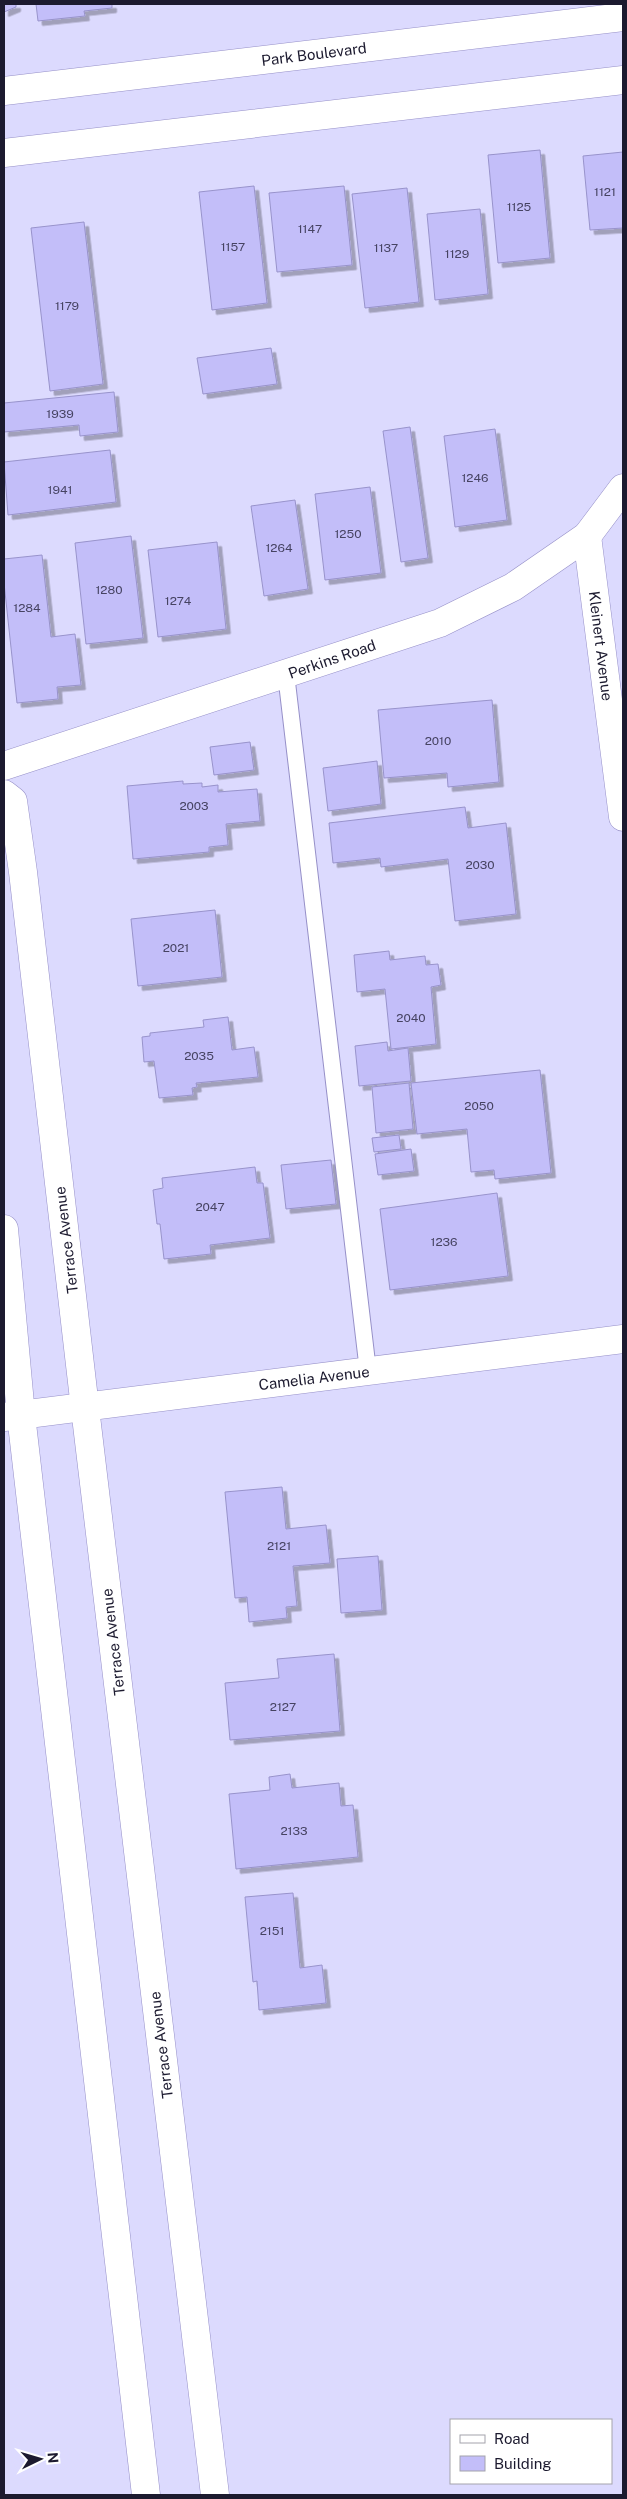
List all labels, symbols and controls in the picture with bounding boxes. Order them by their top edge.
street label: Park Boulevard [260,39,368,69]
house number: 1121 [594,185,616,199]
house number: 1125 [507,200,532,214]
house number: 1147 [298,222,322,236]
house number: 1157 [221,240,245,254]
house number: 1137 [374,241,398,255]
house number: 1129 [445,247,469,261]
house number: 1179 [55,299,79,313]
house number: 1939 [46,407,74,421]
house number: 1246 [461,471,489,485]
house number: 1941 [48,483,72,497]
house number: 1250 [334,527,362,541]
house number: 1264 [265,541,293,555]
house number: 1280 [95,583,123,597]
street label: Kleinert Avenue [586,590,616,702]
house number: 1274 [165,594,192,608]
house number: 1284 [13,601,41,615]
street label: Perkins Road [286,636,378,682]
house number: 2010 [425,734,451,748]
house number: 2003 [179,799,209,813]
house number: 2030 [465,858,495,872]
house number: 2021 [163,941,189,955]
house number: 2040 [396,1011,426,1025]
house number: 2035 [184,1049,214,1063]
house number: 2050 [464,1099,494,1113]
street label: Terrace Avenue [51,1185,81,1295]
house number: 2047 [195,1200,225,1214]
house number: 1236 [431,1235,458,1249]
street label: Camelia Avenue [258,1363,370,1393]
house number: 2121 [267,1539,291,1553]
street label: Terrace Avenue [98,1587,128,1697]
house number: 2127 [270,1700,296,1714]
house number: 2133 [280,1824,308,1838]
house number: 2151 [260,1924,284,1938]
street label: Terrace Avenue [146,1990,176,2100]
legend [450,2419,612,2484]
text: Road [494,2430,530,2447]
north arrow [15,2434,65,2484]
text: N [45,2452,61,2464]
text: Building [494,2455,552,2472]

